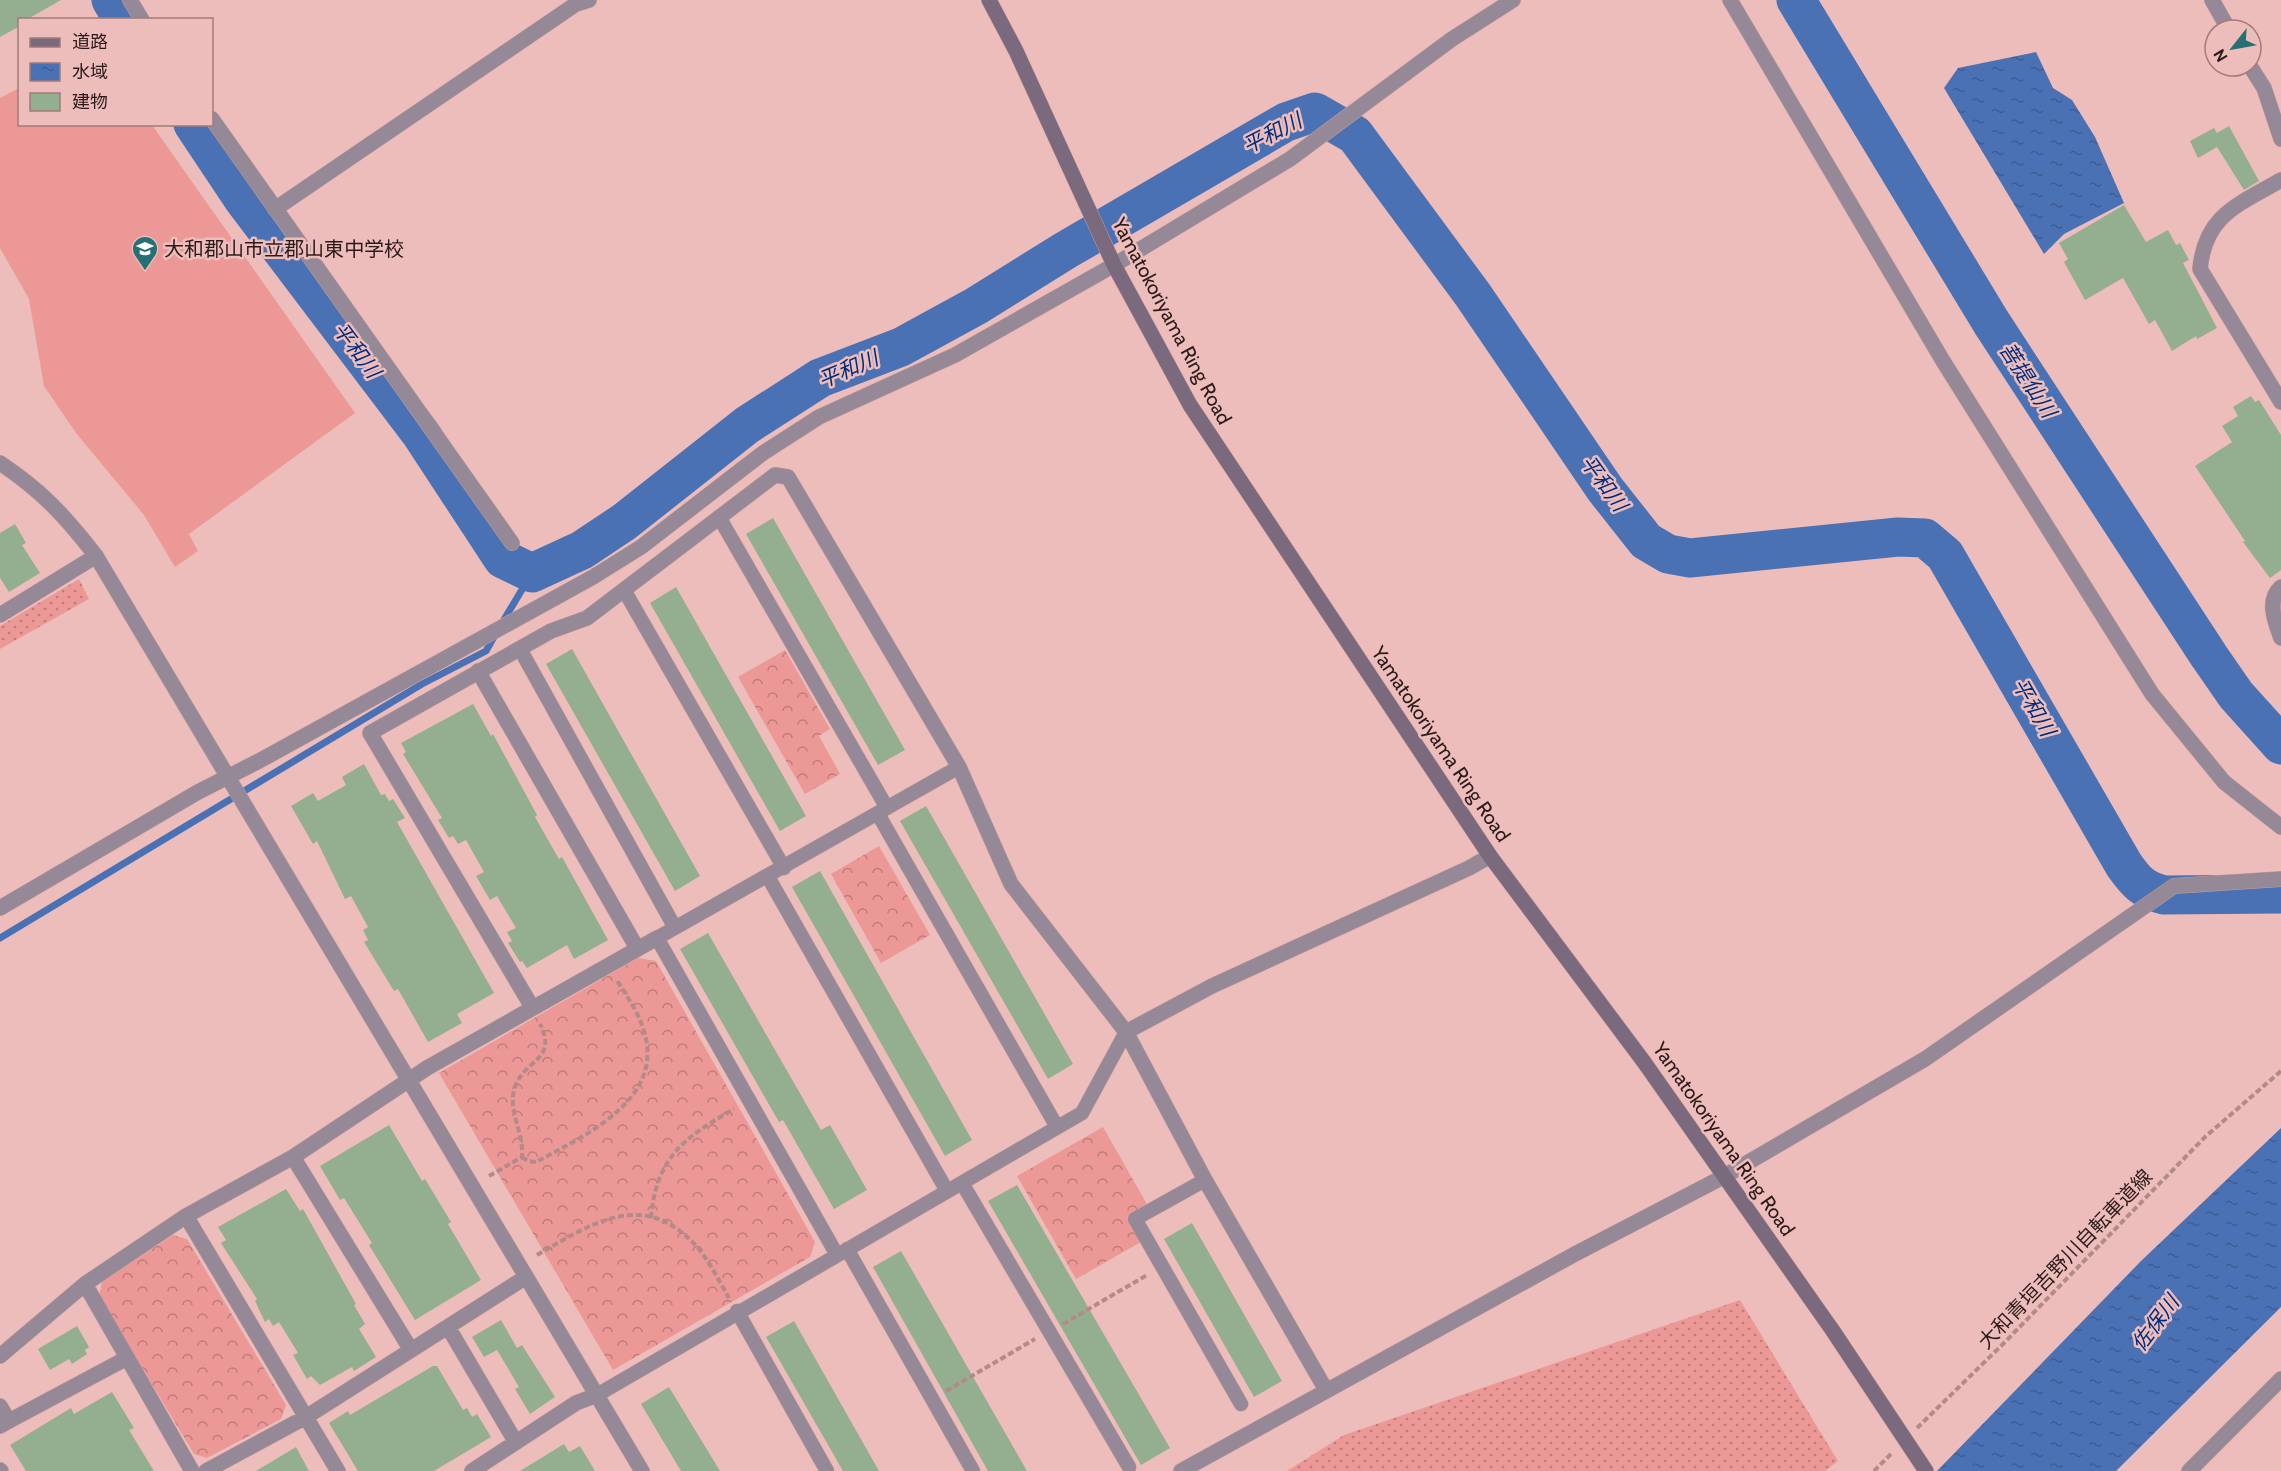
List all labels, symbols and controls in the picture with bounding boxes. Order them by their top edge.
legend [18,18,213,126]
north arrow [2203,18,2263,78]
text: 道路 [72,31,108,53]
text: N [2210,46,2232,65]
text: 水域 [72,61,108,83]
text: 建物 [72,91,108,113]
water label: 平和川 [1238,107,1308,158]
street label: Yamatokoriyama Ring Road [1107,213,1237,428]
school or university icon: 大和郡山市立郡山東中学校 [130,234,160,272]
place label: 大和郡山市立郡山東中学校 [164,237,404,261]
water label: 平和川 [328,317,387,384]
water label: 菩提仙川 [1995,338,2062,424]
water label: 平和川 [814,344,884,393]
water label: 平和川 [1575,450,1634,517]
street label: Yamatokoriyama Ring Road [1366,641,1515,846]
water label: 平和川 [2007,673,2062,742]
street label: Yamatokoriyama Ring Road [1647,1037,1800,1240]
street label: 大和青垣吉野川自転車道線 [1973,1164,2157,1354]
water label: 佐保川 [2126,1289,2185,1356]

